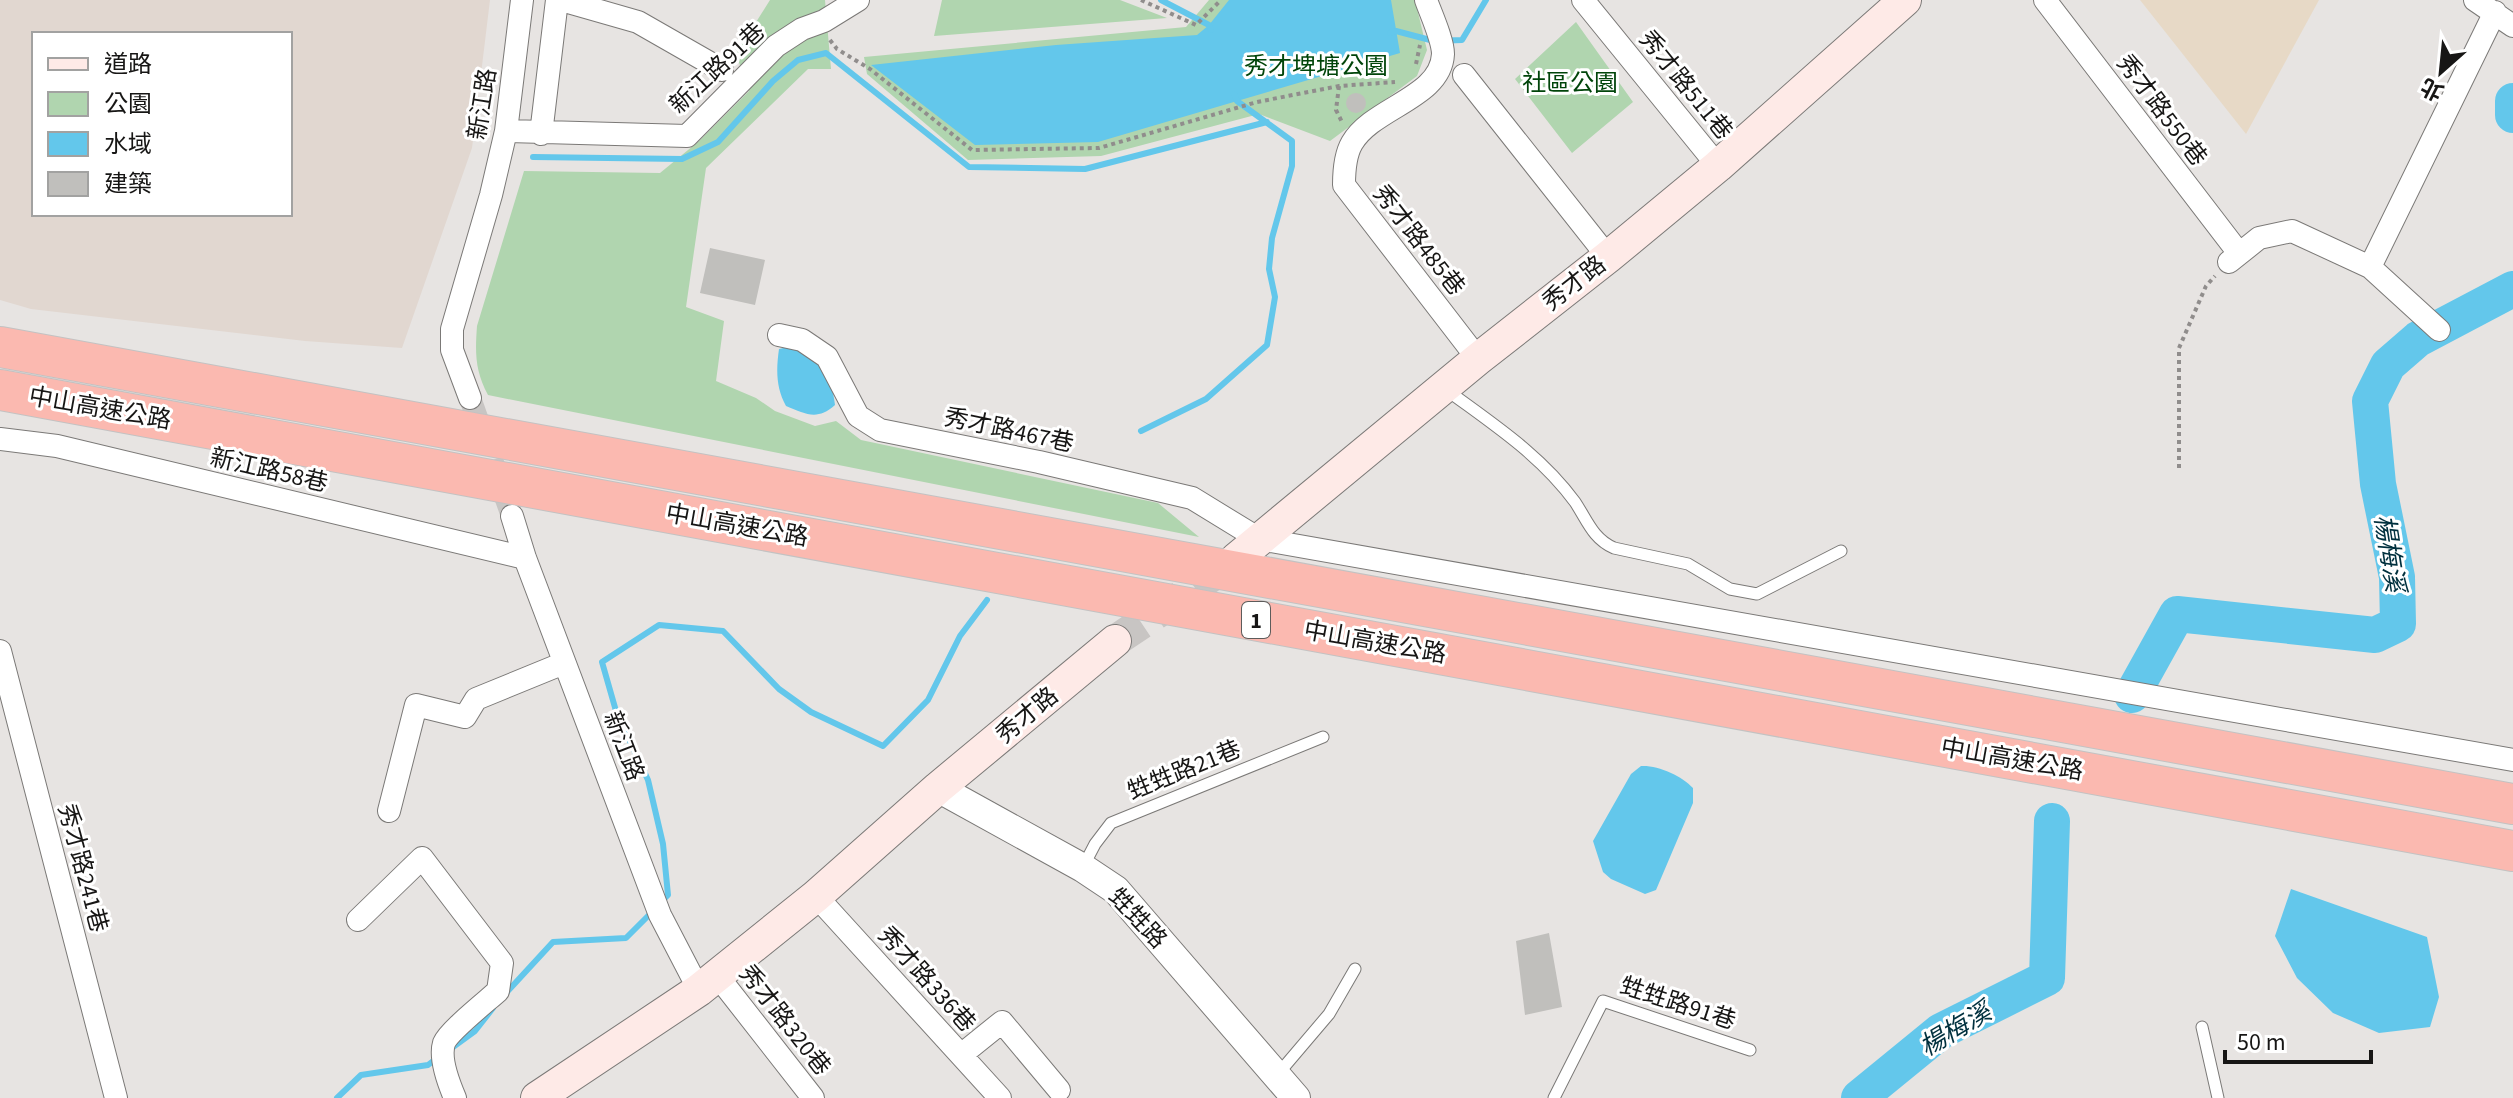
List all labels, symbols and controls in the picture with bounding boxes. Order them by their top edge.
street label: 新江路91巷 [662,15,773,122]
street label: 秀才路511巷 [1631,23,1741,148]
legend [32,32,292,216]
north arrow [2401,32,2481,112]
text: 道路 [104,47,152,82]
street label: 秀才路550巷 [2108,47,2215,173]
park label: 秀才埤塘公園 [1244,49,1388,84]
street label: 新江路 [460,66,505,142]
park label: 社區公園 [1522,66,1618,101]
text: 北 [2415,70,2449,108]
text: 公園 [104,87,152,122]
text: 水域 [104,127,152,162]
text: 建築 [104,167,152,202]
street label: 秀才路485巷 [1364,178,1473,303]
street label: 秀才路 [1535,247,1613,319]
street label: 中山高速公路 [26,379,174,438]
street label: 秀才路467巷 [941,400,1077,461]
street label: 新江路58巷 [207,440,331,501]
street label: 中山高速公路 [663,496,811,555]
water label: 楊梅溪 [2365,512,2415,598]
road number: 1 [1242,602,1270,638]
street label: 中山高速公路 [1301,613,1449,672]
street label: 秀才路 [988,679,1066,752]
street label: 新江路 [594,706,653,786]
street label: 中山高速公路 [1938,730,2086,789]
street label: 甡甡路21巷 [1122,732,1246,809]
street label: 秀才路241巷 [49,800,116,936]
street label: 甡甡路 [1100,880,1175,957]
street label: 秀才路336巷 [870,919,984,1040]
street label: 秀才路320巷 [730,958,839,1083]
street label: 甡甡路91巷 [1615,968,1740,1039]
water label: 楊梅溪 [1912,991,2002,1065]
scale bar [2225,1014,2371,1064]
text: 50 m [2237,1025,2286,1060]

